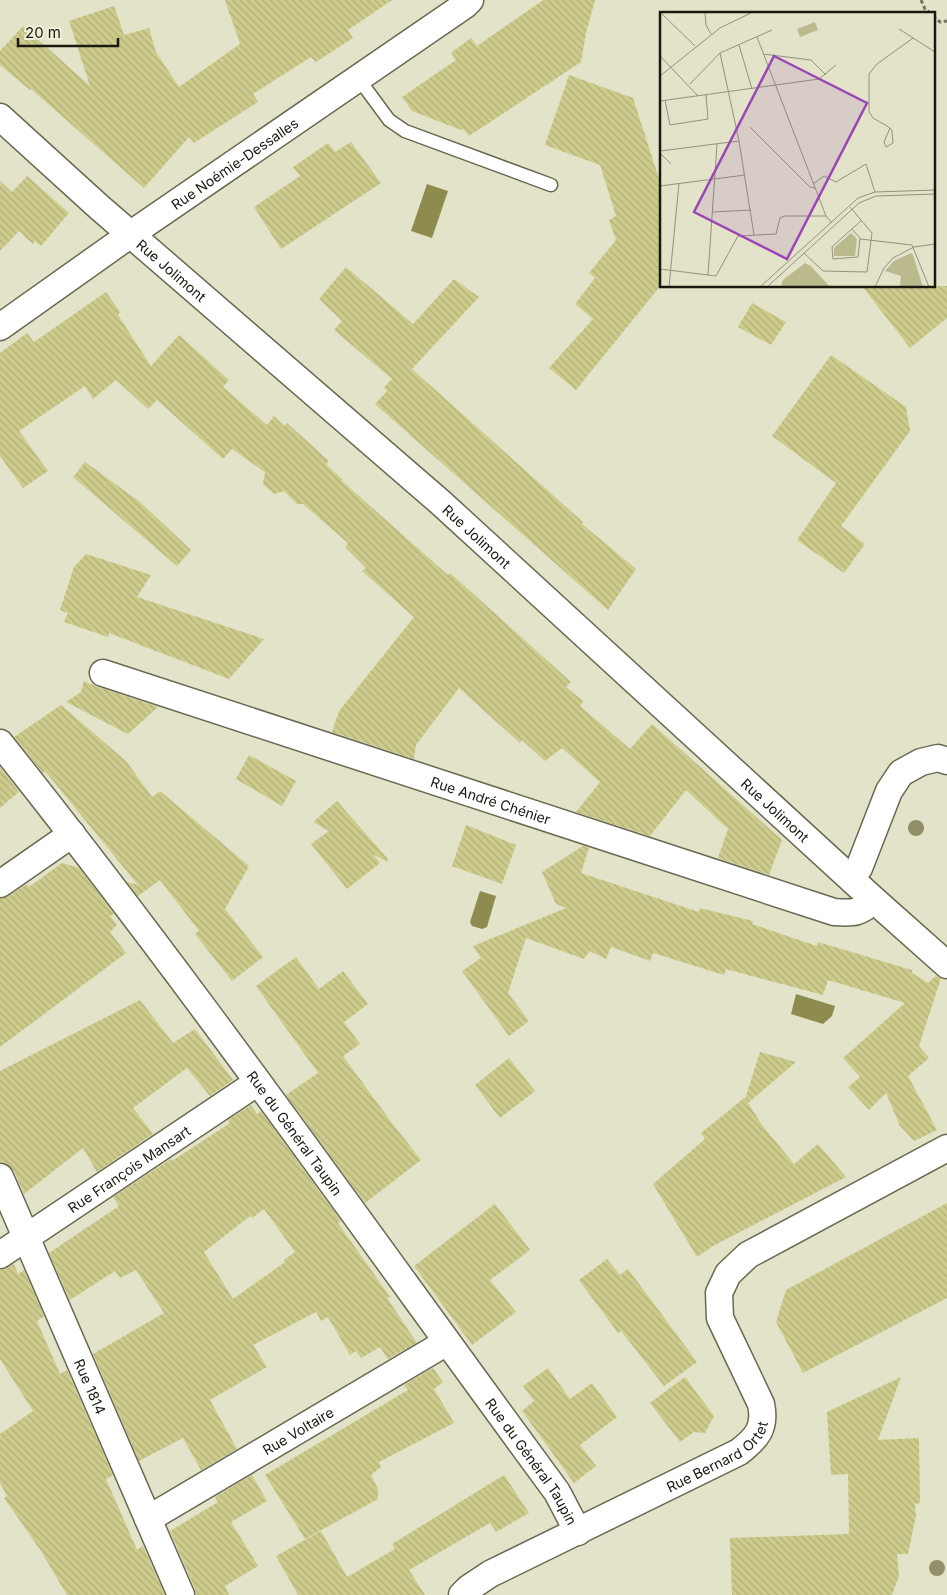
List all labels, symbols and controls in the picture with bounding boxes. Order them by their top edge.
inset map [660,12,934,288]
scale bar [18,15,118,47]
text: 20 m [25,23,61,42]
street label: Rue Noémie-Dessalles [168,114,301,213]
street label: Rue Jolimont [134,235,210,305]
street label: Rue Jolimont [440,501,515,572]
street label: Rue André Chénier [429,772,553,827]
street label: Rue Jolimont [738,774,813,845]
street label: Rue du Général Taupin [244,1067,346,1198]
street label: Rue François Mansart [64,1121,194,1216]
street label: Rue 1814 [71,1356,110,1416]
street label: Rue du Général Taupin [482,1395,581,1527]
street label: Rue Voltaire [259,1403,336,1458]
street label: Rue Bernard Ortet [663,1419,770,1495]

